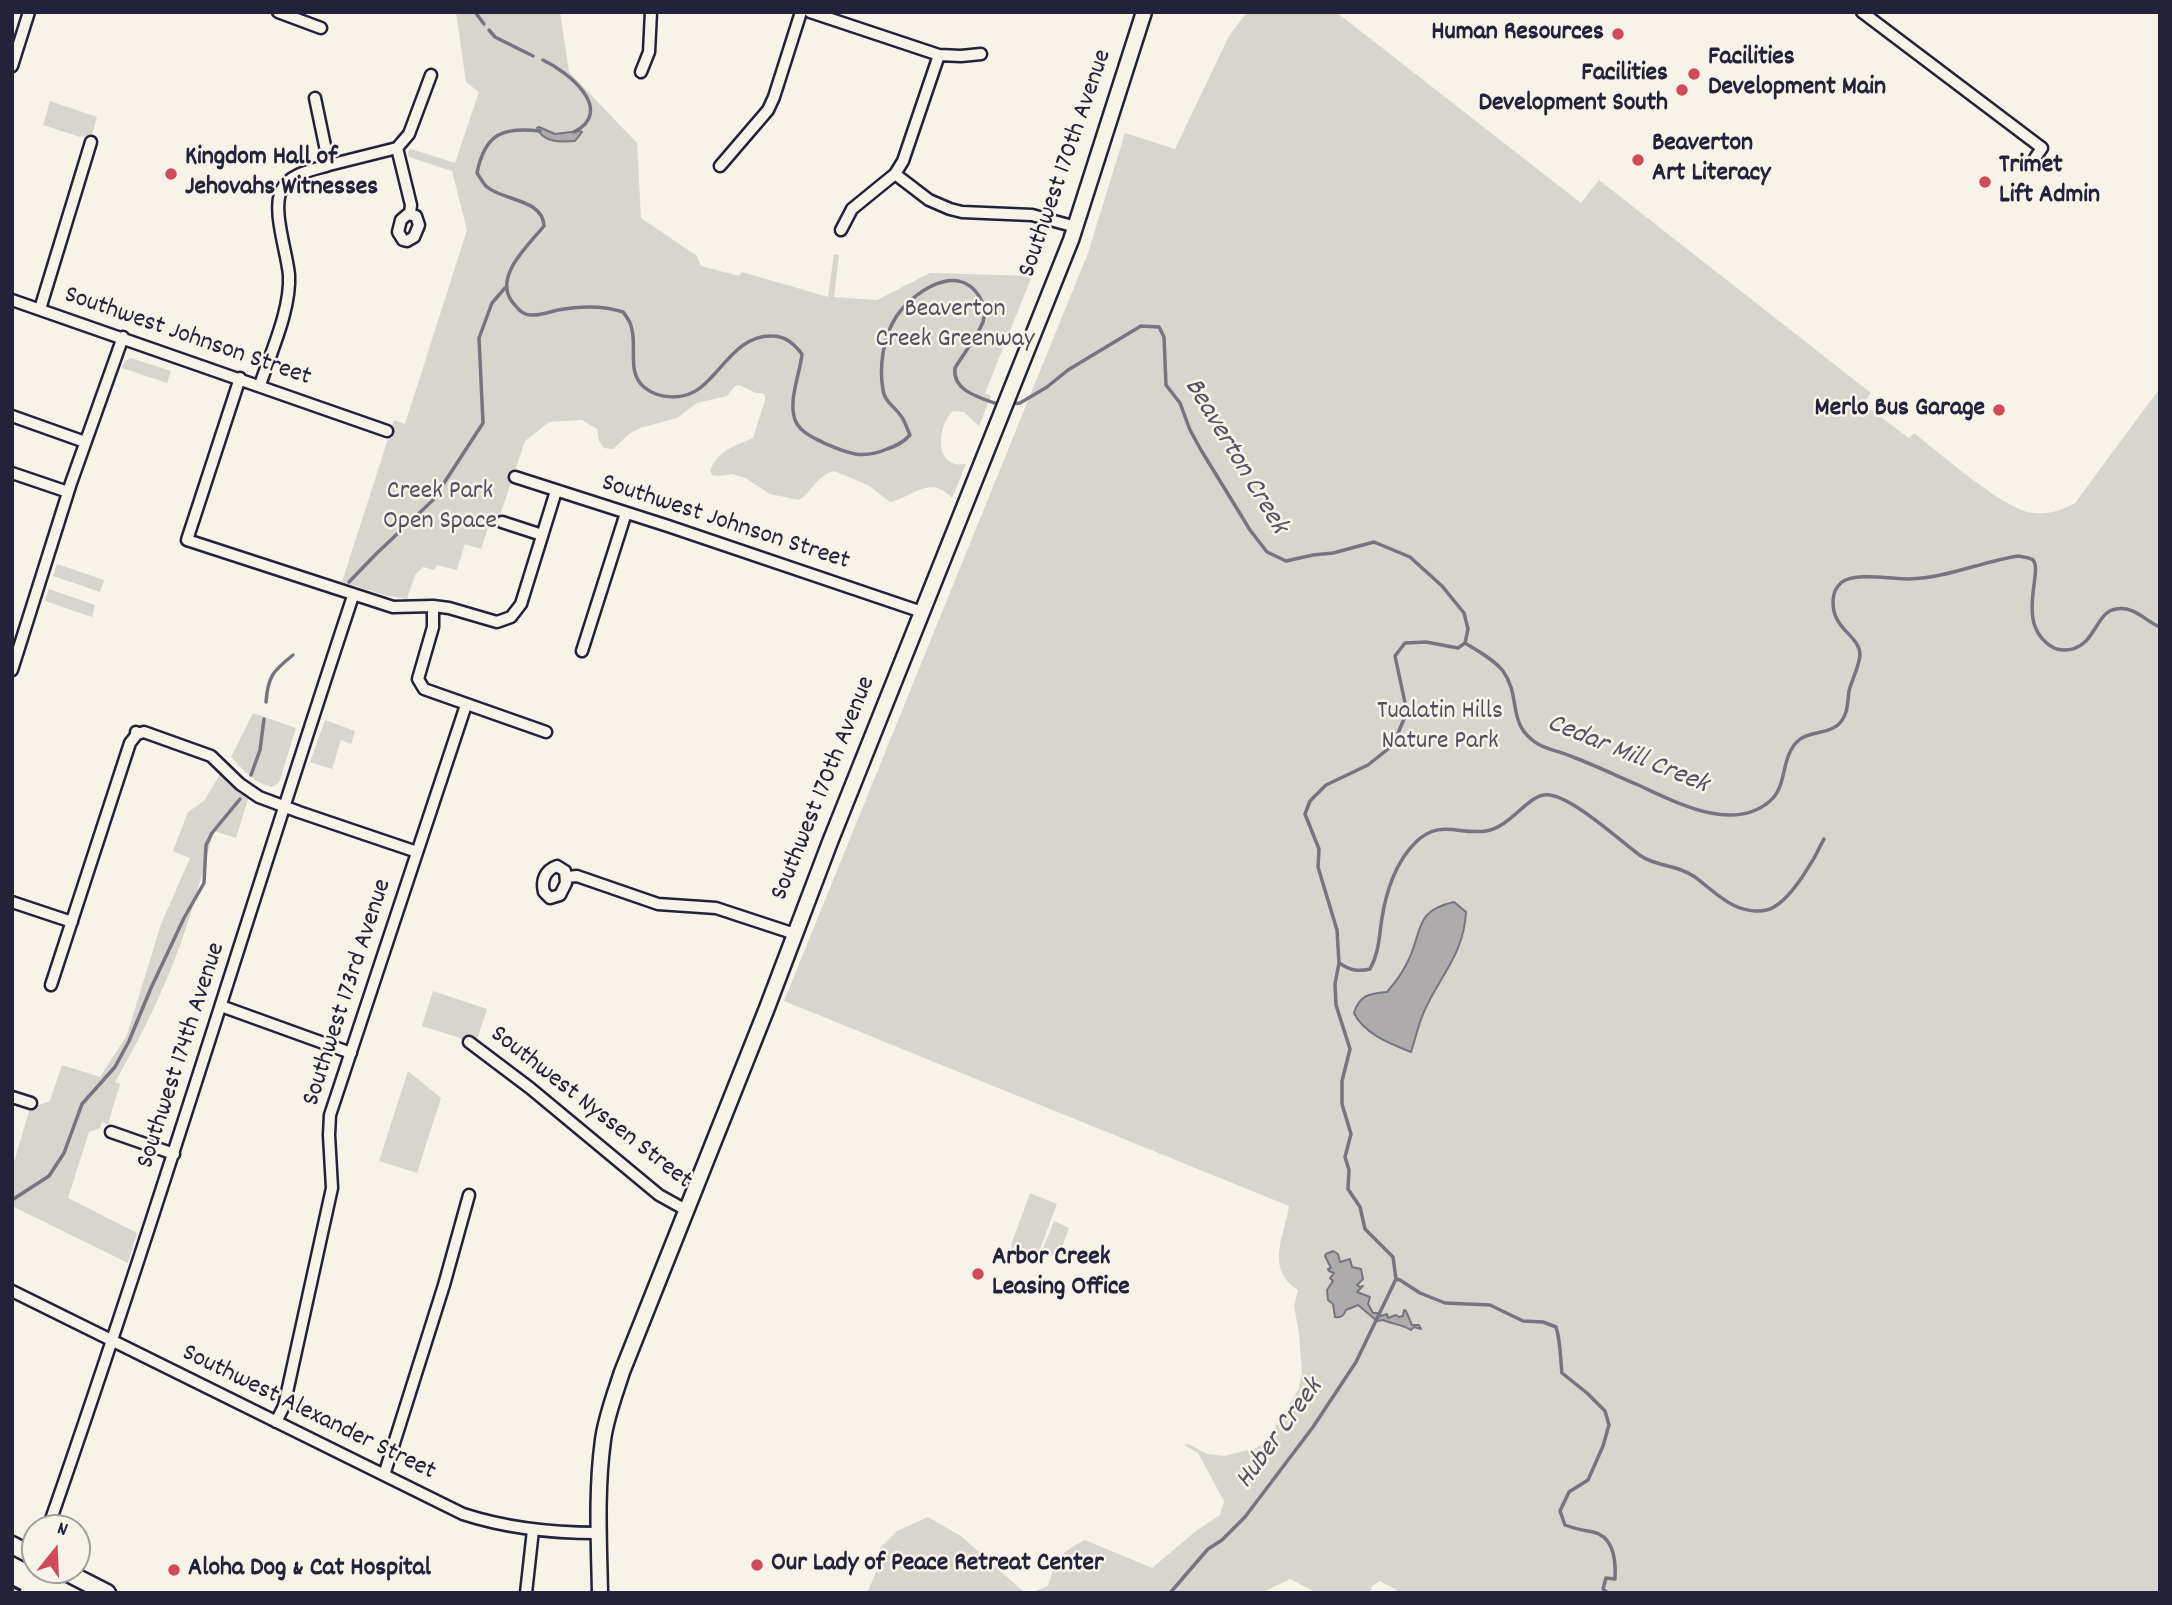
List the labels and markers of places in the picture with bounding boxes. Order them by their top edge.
place label: Human Resources [1431,18,1604,50]
marker: Human Resources [1610,26,1626,42]
place label: Facilities Development Main [1708,43,1886,104]
place label: Facilities Development South [1479,59,1668,120]
marker: Facilities Development Main [1686,66,1702,82]
marker: Facilities Development South [1674,82,1690,98]
place label: Beaverton Art Literacy [1652,129,1771,190]
place label: Kingdom Hall of Jehovahs Witnesses [185,143,378,204]
place label: Trimet Lift Admin [1999,151,2100,212]
marker: Beaverton Art Literacy [1630,152,1646,168]
marker: Kingdom Hall of Jehovahs Witnesses [163,166,179,182]
marker: Trimet Lift Admin [1977,174,1993,190]
place label: Merlo Bus Garage [1815,394,1985,426]
marker: Merlo Bus Garage [1991,402,2007,418]
place label: Arbor Creek Leasing Office [992,1243,1130,1304]
marker: Arbor Creek Leasing Office [970,1266,986,1282]
place label: Our Lady of Peace Retreat Center [771,1549,1104,1581]
place label: Aloha Dog & Cat Hospital [188,1554,431,1586]
marker: Our Lady of Peace Retreat Center [749,1557,765,1573]
marker: Aloha Dog & Cat Hospital [166,1562,182,1578]

